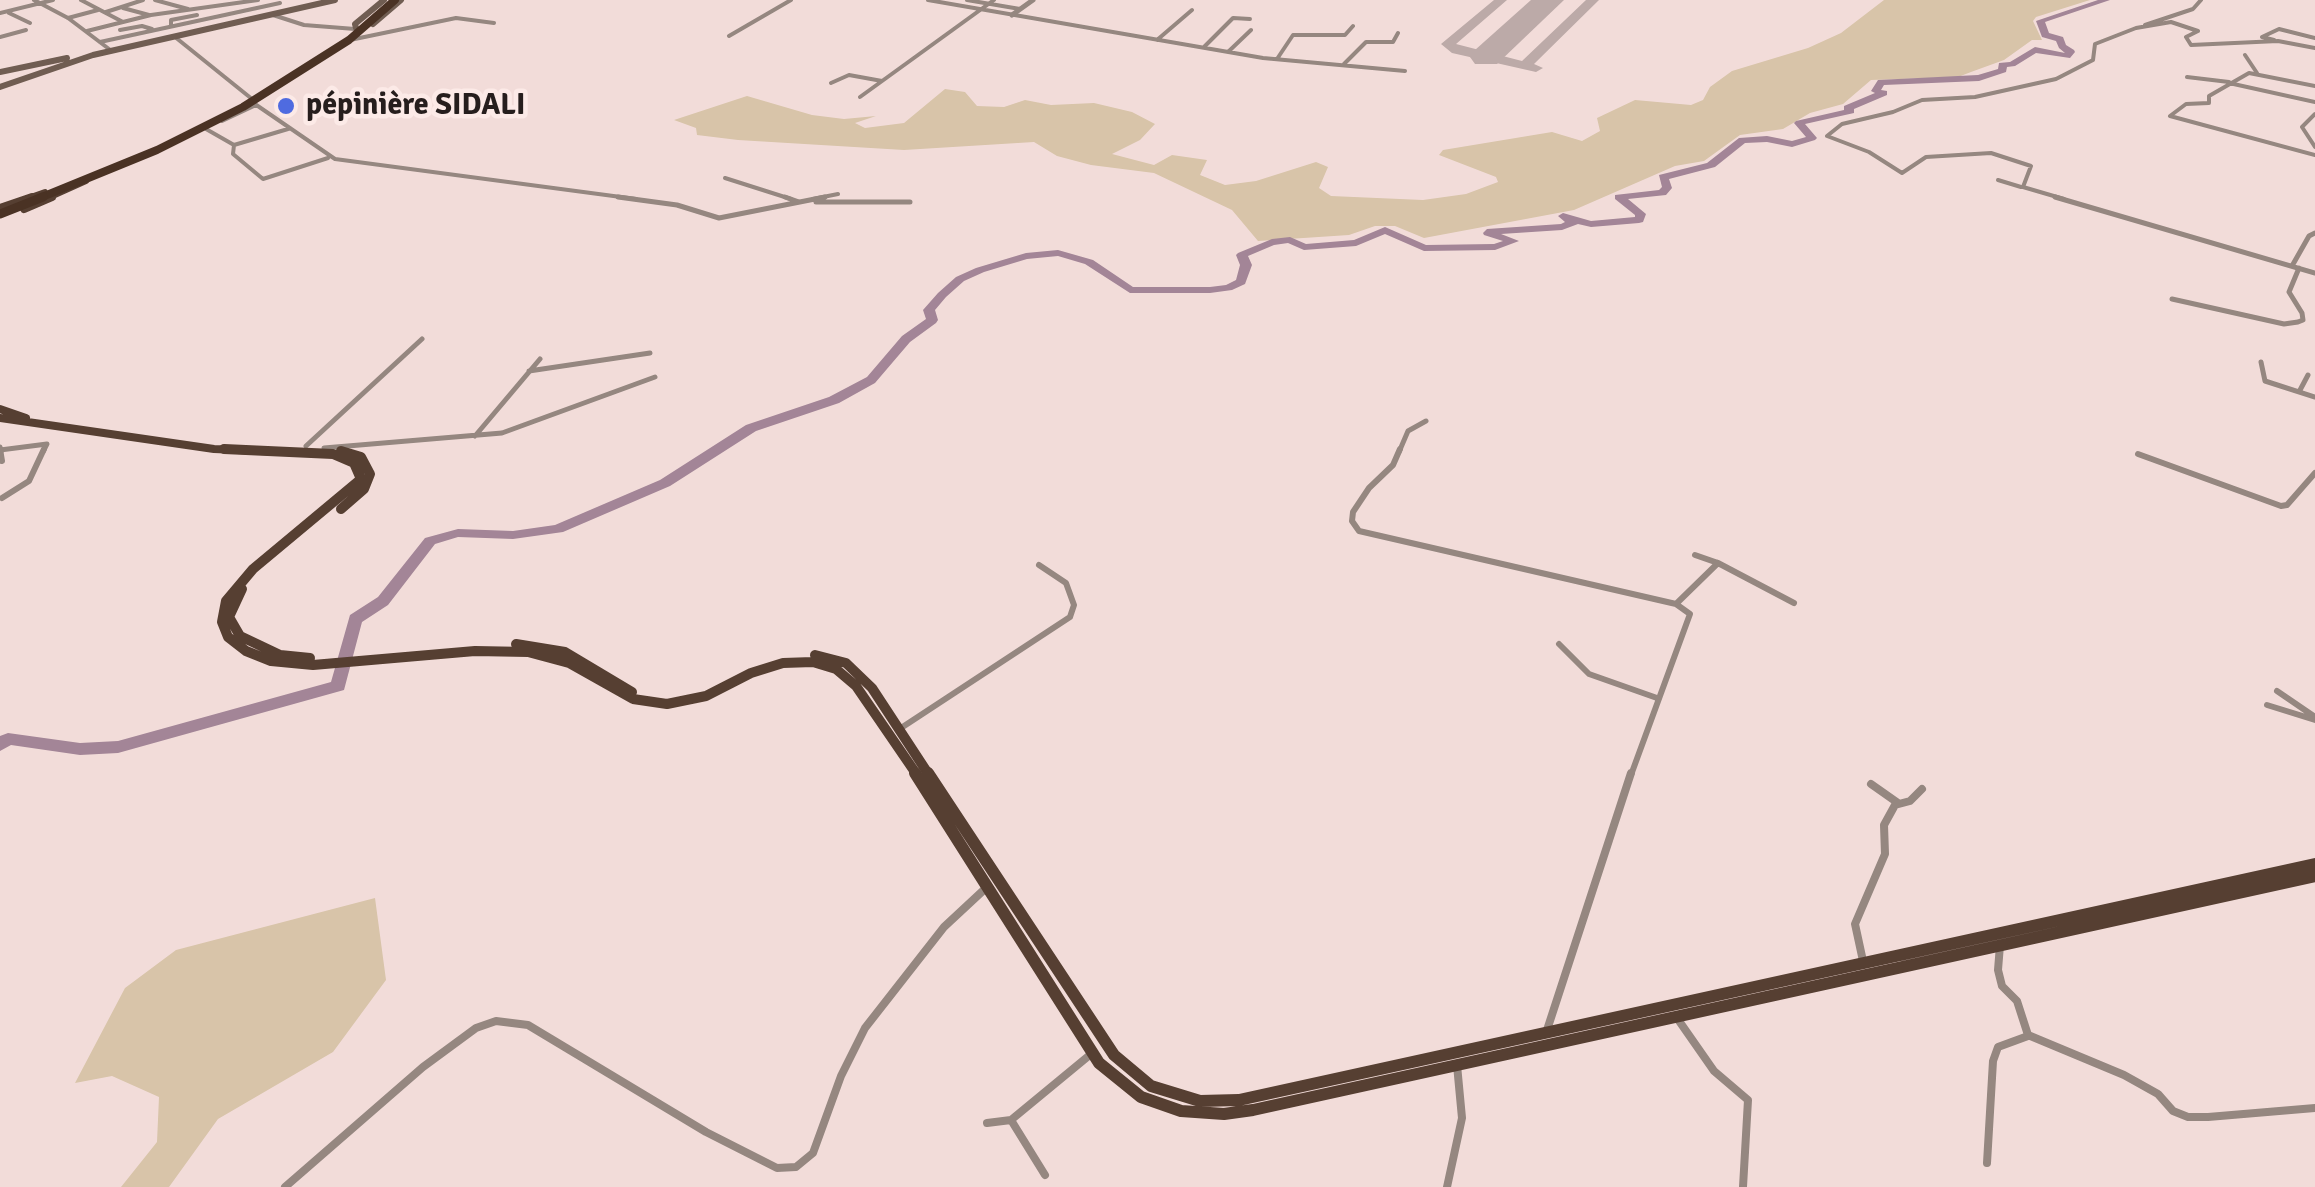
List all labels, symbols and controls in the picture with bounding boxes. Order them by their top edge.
place label: pépinière SIDALI [306,88,525,124]
marker: pépinière SIDALI [275,95,297,117]

